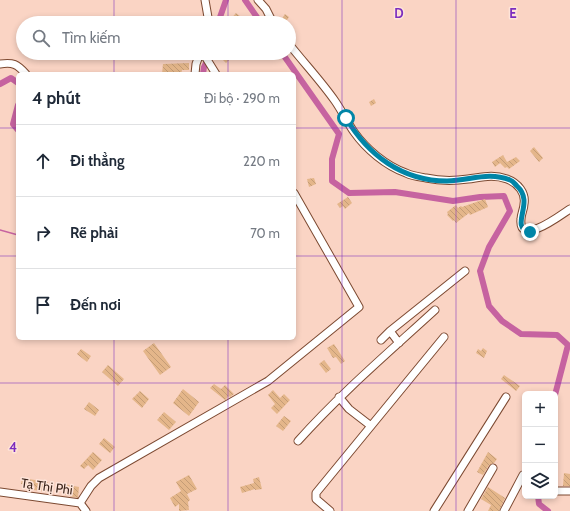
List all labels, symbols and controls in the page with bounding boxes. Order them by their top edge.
text: D [394,5,404,21]
text: E [509,5,517,21]
search box [16,16,296,60]
icon: search [30,27,52,49]
text: Tìm kiếm [62,29,120,47]
text: 4 phút [32,88,81,108]
text: Đi bộ · 290 m [204,90,280,106]
route start [337,109,355,127]
icon: ahead [32,150,54,172]
text: Đi thẳng [70,152,125,170]
text: 220 m [243,153,280,169]
icon: right [32,222,54,244]
route end [521,223,539,241]
text: Rẽ phải [70,224,118,242]
text: 70 m [250,225,280,241]
icon: arrive [32,294,54,316]
text: Đến nơi [70,296,121,314]
map controls [522,391,558,499]
button: + [522,391,558,427]
button: − [522,427,558,463]
text: 4 [9,439,17,455]
button: layers [522,463,558,499]
street label: Tạ Thị Phi [20,474,74,498]

